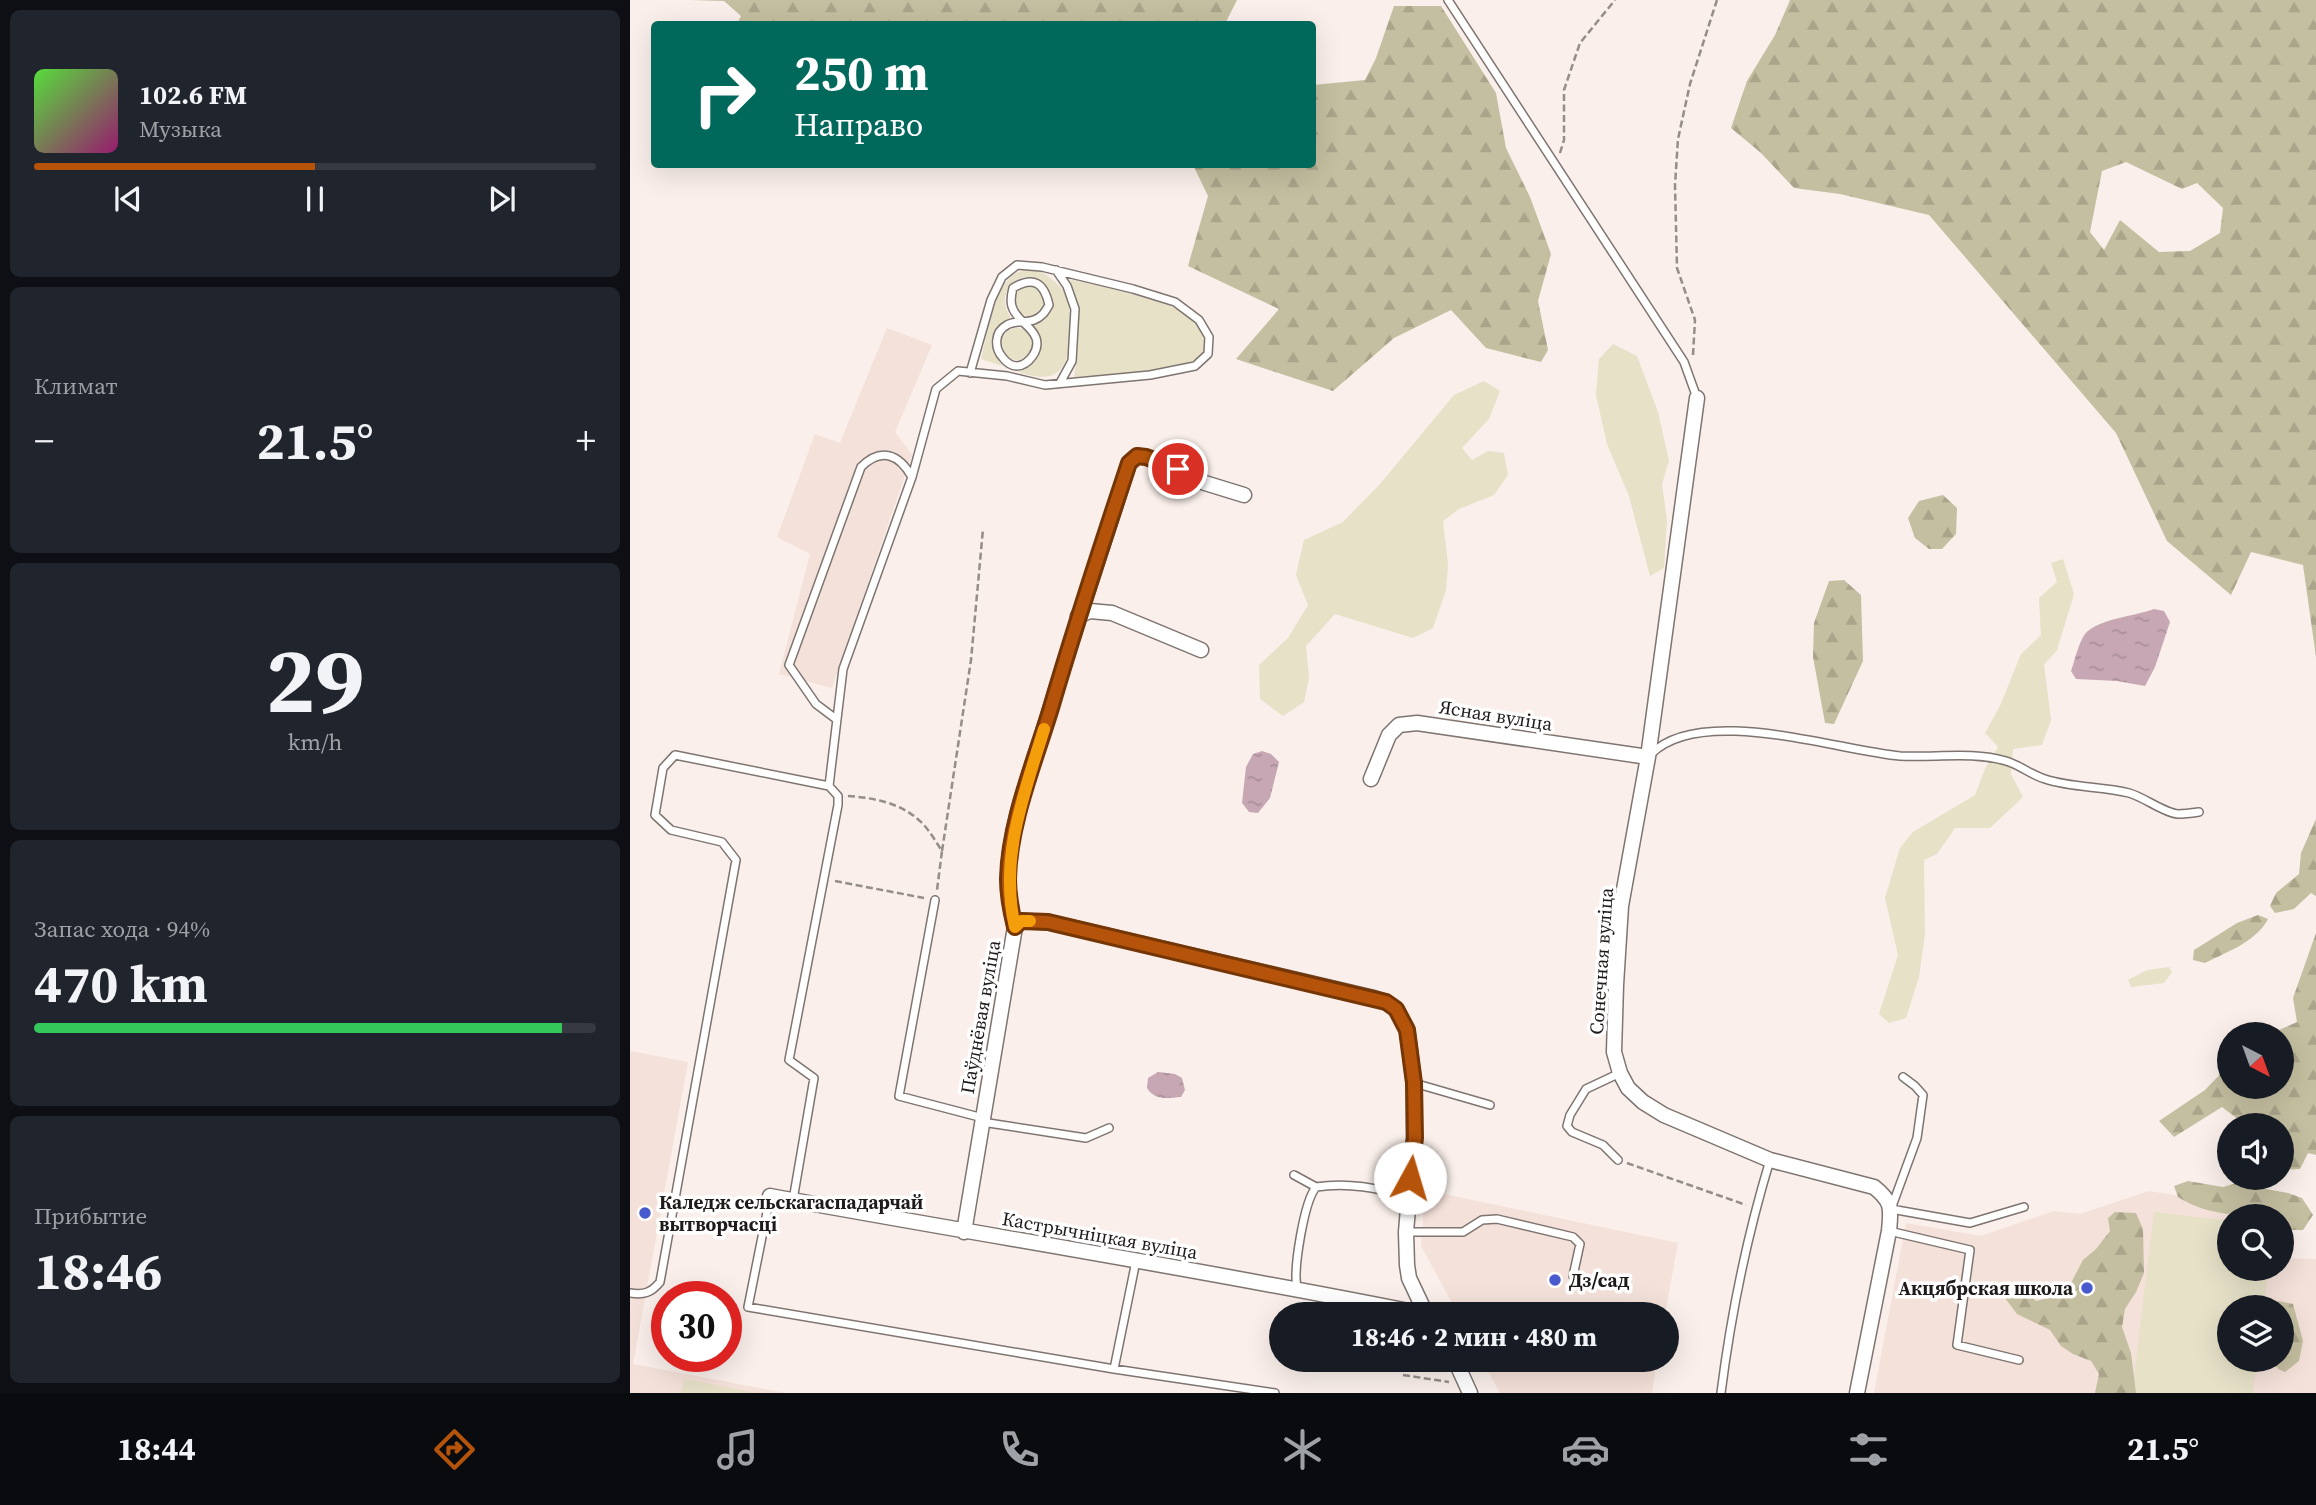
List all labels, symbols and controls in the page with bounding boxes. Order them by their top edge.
text: 250 m [794,39,929,106]
icon: right [679,49,770,140]
text: 102.6 FM [139,77,247,113]
text: Направо [794,103,923,147]
text: Музыка [139,113,222,145]
icon: previous [109,180,147,218]
icon: pause [296,180,334,218]
icon: next [483,180,521,218]
text: Климат [34,370,118,402]
text: 21.5° [256,405,374,476]
text: − [34,415,54,467]
text: + [576,415,596,467]
pin [1148,439,1208,499]
icon: arrive [1159,450,1197,488]
text: 29 [266,618,364,742]
street label: Ясная вуліца [1438,693,1555,737]
text: km/h [288,726,342,758]
street label: Сонечная вуліца [1583,886,1619,1035]
text: Запас хода · 94% [34,913,210,945]
street label: Паўднёвая вуліца [954,938,1006,1096]
text: 470 km [34,948,208,1019]
north arrow [2217,1022,2294,1099]
map controls [2217,1022,2294,1372]
button: sound [2217,1113,2294,1190]
position arrow [1373,1141,1447,1215]
place label: Каледж сельскагаспадарчай вытворчасці [659,1189,923,1237]
text: Прибытие [34,1200,147,1232]
button: search [2217,1204,2294,1281]
marker: Каледж сельскагаспадарчай вытворчасці [637,1205,653,1221]
street label: Кастрычніцкая вуліца [1000,1205,1200,1265]
text: 18:46 [34,1235,162,1306]
place label: Дз/сад [1569,1267,1630,1293]
marker: Дз/сад [1547,1272,1563,1288]
place label: Акцябрская школа [1898,1275,2074,1301]
marker: Акцябрская школа [2079,1280,2095,1296]
speed limit sign: 30 [651,1281,742,1372]
button: layers [2217,1295,2294,1372]
text: 18:46 · 2 мин · 480 m [1351,1319,1597,1355]
icon: directions [430,1425,479,1474]
icon: music [713,1425,762,1474]
icon: phone [995,1425,1044,1474]
icon: climate [1278,1425,1327,1474]
icon: car [1561,1425,1610,1474]
icon: filters [1844,1425,1893,1474]
text: 18:44 [117,1427,196,1471]
text: 21.5° [2127,1427,2199,1471]

